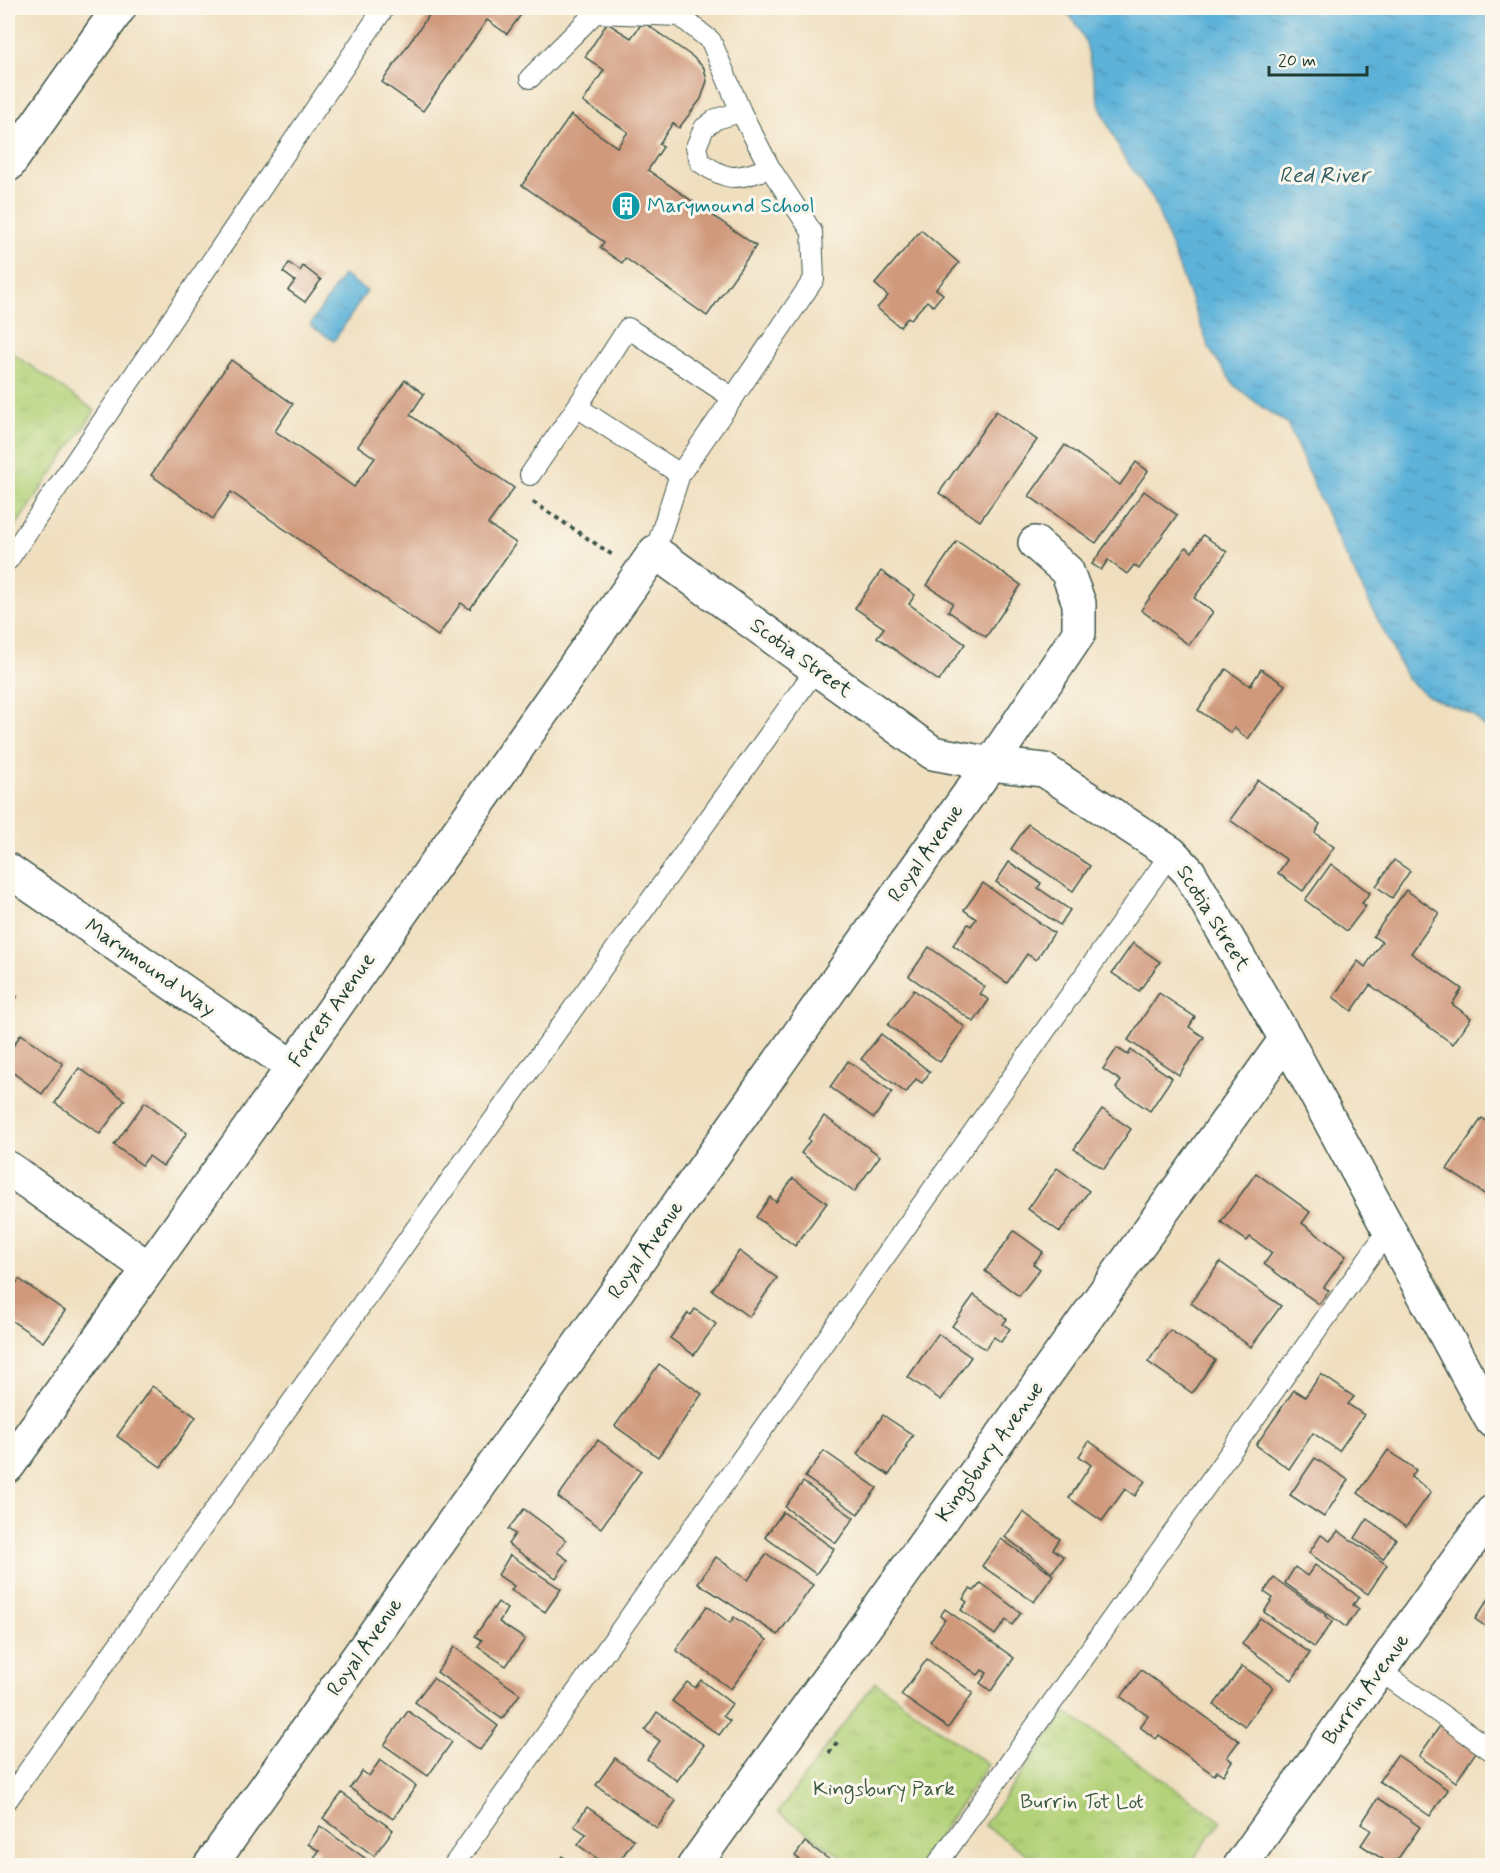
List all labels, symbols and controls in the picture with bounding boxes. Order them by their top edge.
scale bar [1269,39,1366,77]
text: 20 m [1278,49,1316,73]
water label: Red River [1279,162,1372,190]
building icon: Marymound School [610,190,642,222]
place label: Marymound School [647,192,815,220]
street label: Scotia Street [744,611,858,705]
street label: Royal Avenue [882,798,970,908]
street label: Scotia Street [1169,860,1257,977]
street label: Marymound Way [79,912,221,1024]
street label: Forrest Avenue [282,947,382,1073]
street label: Royal Avenue [602,1195,690,1305]
street label: Kingsbury Avenue [929,1376,1051,1529]
street label: Royal Avenue [321,1592,409,1702]
street label: Burrin Avenue [1316,1628,1416,1750]
park label: Kingsbury Park [813,1775,955,1804]
park label: Burrin Tot Lot [1020,1788,1144,1816]

